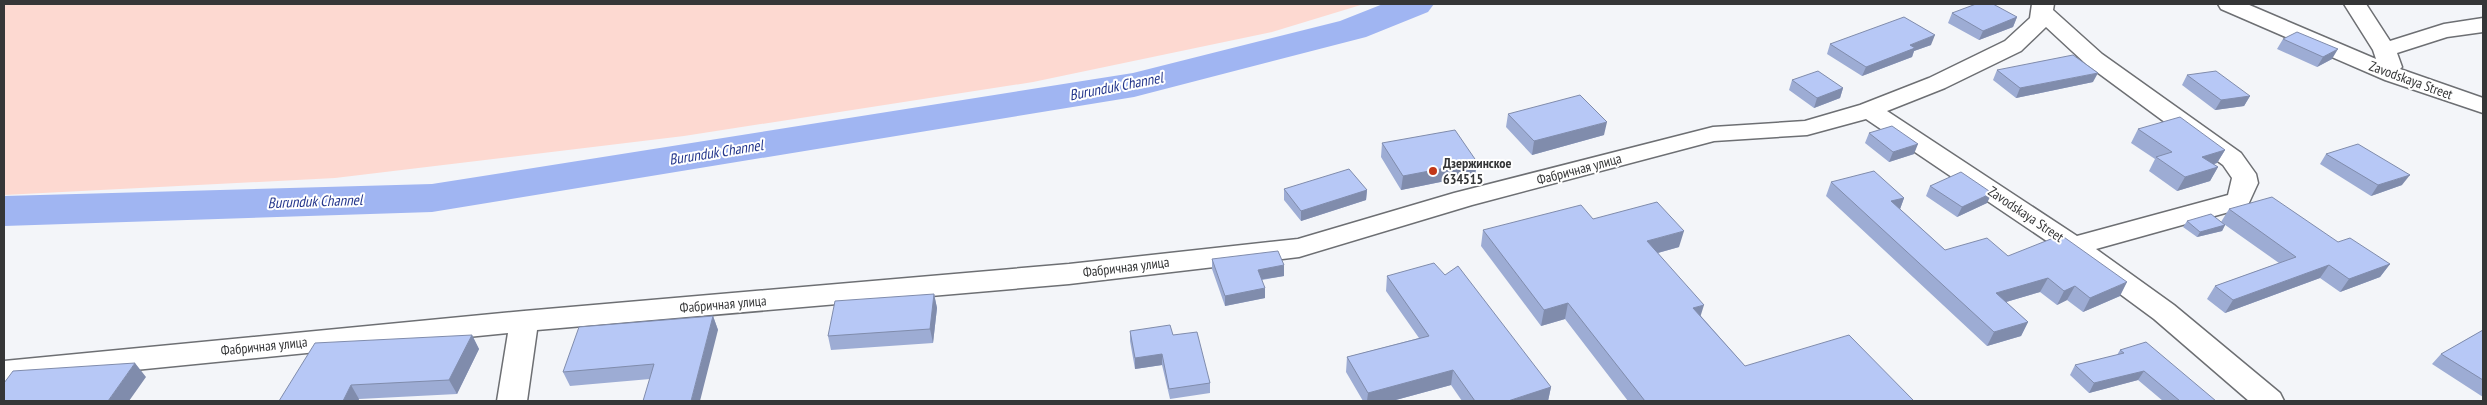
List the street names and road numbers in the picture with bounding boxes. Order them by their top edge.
street label: Zavodskaya Street [2367,57,2455,103]
street label: Фабричная улица [1535,149,1623,189]
street label: Zavodskaya Street [1985,182,2067,246]
street label: Фабричная улица [1082,253,1170,281]
street label: Фабричная улица [679,291,767,317]
street label: Фабричная улица [220,333,308,359]

